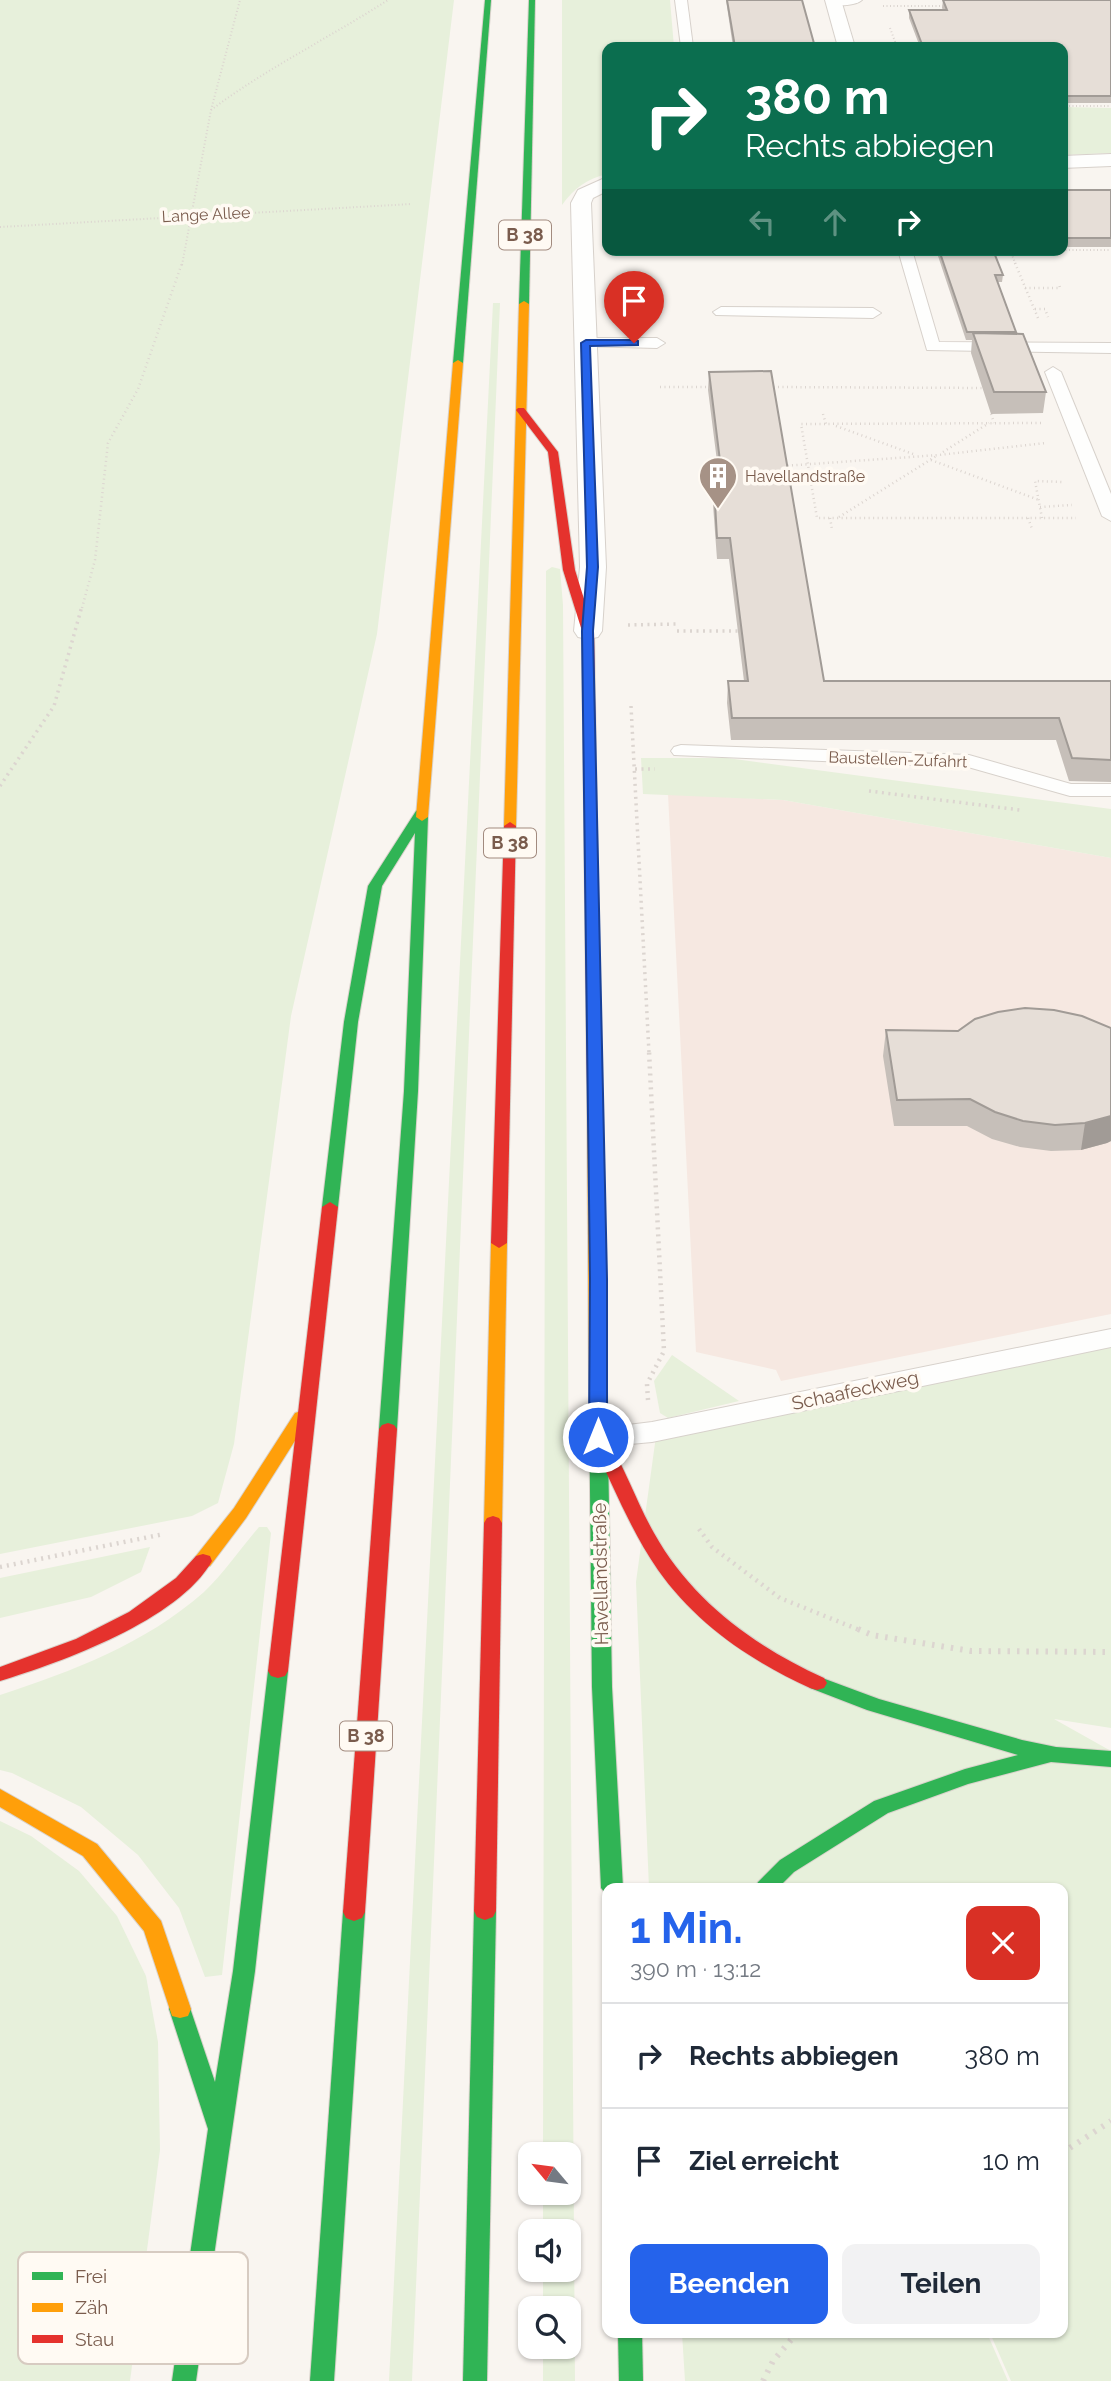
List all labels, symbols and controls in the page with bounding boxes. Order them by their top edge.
text: 380 m [745,68,889,125]
icon: right [630,70,721,161]
text: Rechts abbiegen [745,127,994,164]
street label: Lange Allee [161,203,251,226]
icon: left [743,203,781,241]
icon: ahead [816,203,854,241]
icon: right [889,203,927,241]
road number: B 38 [499,220,551,249]
pin [604,271,664,343]
icon: arrive [615,282,653,320]
building icon: Havellandstraße [697,455,739,510]
place label: Havellandstraße [745,467,865,486]
street label: Baustellen-Zufahrt [828,748,968,771]
road number: B 38 [484,828,536,858]
street label: Schaafeckweg [789,1366,921,1414]
position arrow [561,1400,635,1474]
street label: Havellandstraße [588,1502,612,1646]
road number: B 38 [340,1722,392,1750]
text: 1 Min. [630,1904,743,1953]
button: close [966,1906,1040,1980]
text: 390 m · 13:12 [630,1955,761,1982]
icon: right [630,2037,668,2075]
text: Rechts abbiegen [689,2041,899,2071]
text: 380 m [964,2041,1040,2071]
north arrow [518,2142,581,2205]
map controls [518,2142,581,2359]
icon: arrive [630,2142,668,2180]
text: Ziel erreicht [689,2146,839,2176]
text: 10 m [982,2146,1040,2176]
button: sound [518,2219,581,2282]
button: Beenden [630,2244,828,2324]
button: Teilen [842,2244,1040,2324]
legend [18,2252,248,2364]
text: Frei [75,2265,107,2287]
text: Zäh [75,2296,108,2318]
button: search [518,2296,581,2359]
text: Stau [75,2328,114,2350]

